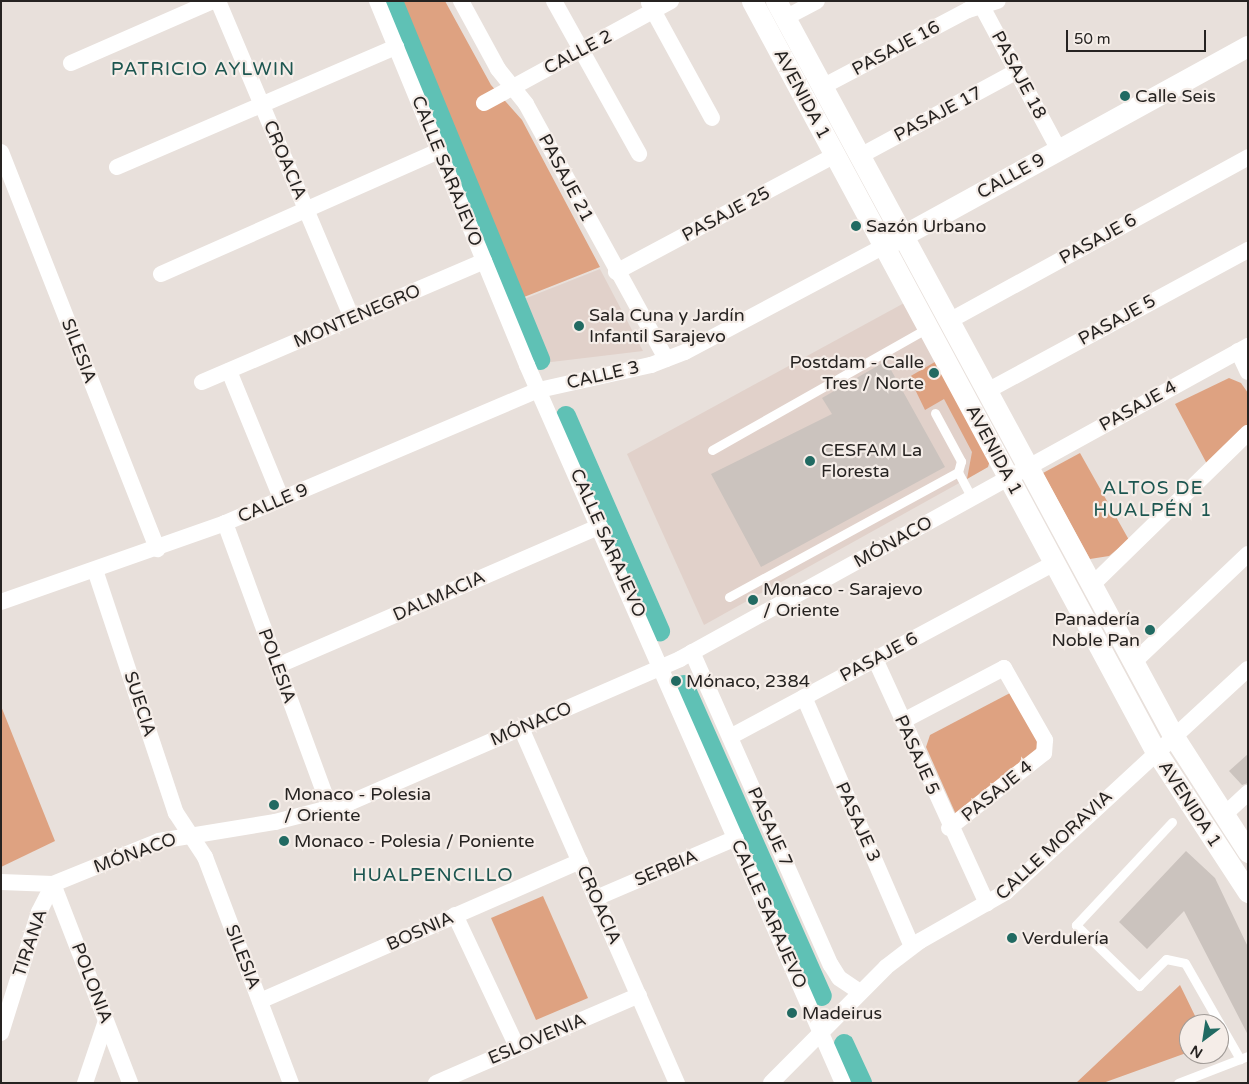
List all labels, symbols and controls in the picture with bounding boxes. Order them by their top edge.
street label: PASAJE 16 [848,16,944,80]
scale bar [1069,20,1209,52]
street label: CALLE 2 [540,25,616,79]
street label: PASAJE 18 [987,27,1051,123]
text: 50 m [1074,30,1111,48]
street label: AVENIDA 1 [769,45,835,143]
district label: PATRICIO AYLWIN [109,59,297,81]
street label: PASAJE 17 [890,82,986,146]
place label: Calle Seis [1135,85,1216,107]
marker: Calle Seis [1119,90,1131,102]
street label: CALLE SARAJEVO [407,93,487,249]
street label: CROACIA [259,117,311,203]
street label: PASAJE 21 [534,130,598,226]
street label: CALLE 9 [973,149,1049,203]
street label: PASAJE 25 [678,182,774,246]
street label: PASAJE 6 [1056,209,1140,269]
place label: Sazón Urbano [866,215,986,237]
marker: Sazón Urbano [850,220,862,232]
street label: MONTENEGRO [290,280,424,352]
street label: PASAJE 5 [1075,290,1159,350]
place label: Sala Cuna y Jardín Infantil Sarajevo [589,305,745,348]
street label: SILESIA [57,316,101,386]
marker: Sala Cuna y Jardín Infantil Sarajevo [573,320,585,332]
place label: Postdam - Calle Tres / Norte [789,352,924,394]
street label: CALLE 3 [564,356,642,394]
marker: Postdam - Calle Tres / Norte [928,367,940,379]
street label: PASAJE 4 [1096,376,1180,436]
street label: AVENIDA 1 [961,401,1027,499]
place label: CESFAM La Floresta [821,440,922,482]
marker: CESFAM La Floresta [803,454,817,468]
street label: CALLE SARAJEVO [566,465,650,621]
district label: ALTOS DE HUALPÉN 1 [1092,478,1214,522]
street label: CALLE 9 [235,479,311,527]
street label: MÓNACO [850,512,936,572]
street label: DALMACIA [390,566,488,626]
place label: Monaco - Sarajevo / Oriente [763,579,923,622]
marker: Monaco - Sarajevo / Oriente [747,594,759,606]
place label: Panadería Noble Pan [1051,609,1140,652]
marker: Panadería Noble Pan [1144,624,1156,636]
street label: POLESIA [253,626,301,706]
street label: PASAJE 6 [836,627,922,687]
street label: SUECIA [119,669,161,739]
place label: Mónaco, 2384 [686,670,810,692]
marker: Mónaco, 2384 [670,675,682,687]
street label: MÓNACO [487,697,575,751]
street label: PASAJE 5 [890,712,944,798]
street label: PASAJE 4 [957,756,1037,826]
street label: AVENIDA 1 [1154,757,1226,851]
street label: PASAJE 3 [831,779,885,865]
place label: Monaco - Polesia / Oriente [284,784,431,826]
street label: PASAJE 7 [743,784,797,870]
street label: CALLE MORAVIA [991,785,1117,905]
marker: Monaco - Polesia / Oriente [268,799,280,811]
street label: MÓNACO [91,828,179,878]
place label: Monaco - Polesia / Poniente [294,830,534,852]
marker: Monaco - Polesia / Poniente [278,835,290,847]
street label: CALLE SARAJEVO [727,836,811,992]
street label: SERBIA [631,845,701,891]
street label: CROACIA [572,862,626,948]
district label: HUALPENCILLO [351,865,515,887]
street label: TIRANA [8,906,52,980]
street label: BOSNIA [383,907,457,955]
street label: SILESIA [221,922,265,992]
place label: Verdulería [1022,927,1109,949]
marker: Verdulería [1006,932,1018,944]
street label: POLONIA [67,940,117,1026]
place label: Madeirus [802,1002,882,1024]
marker: Madeirus [786,1007,798,1019]
street label: ESLOVENIA [485,1009,589,1069]
north arrow [1179,1014,1229,1064]
text: N [1187,1041,1206,1062]

